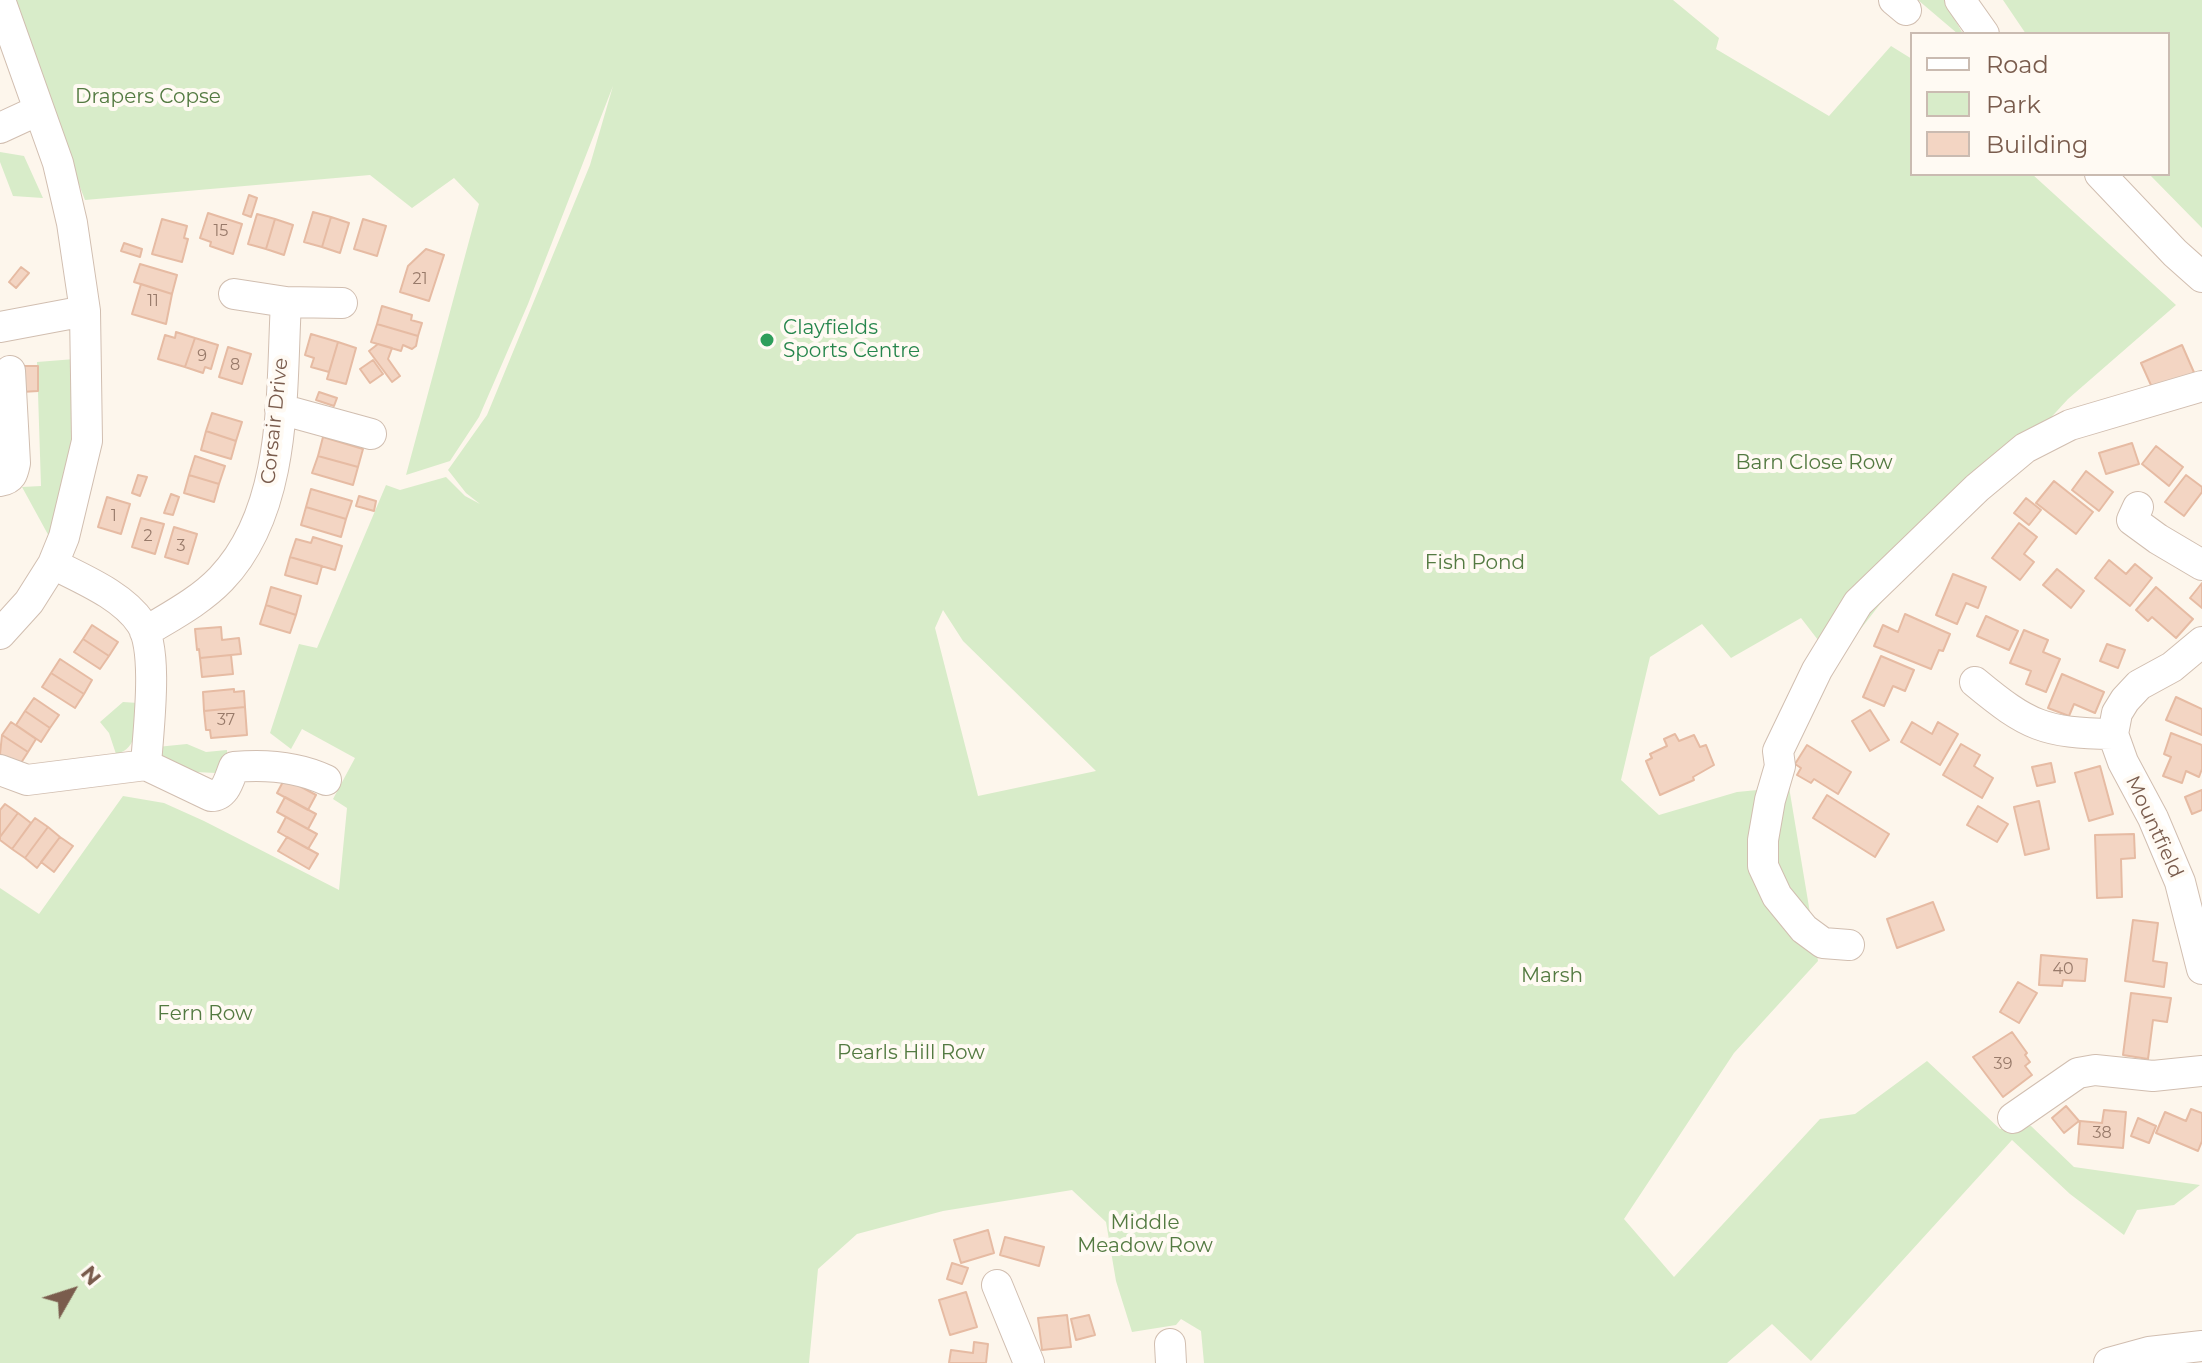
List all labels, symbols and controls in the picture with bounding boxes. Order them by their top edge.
legend [1910,32,2170,176]
text: Road [1986,50,2049,79]
park label: Drapers Copse [75,85,221,109]
text: Park [1986,90,2041,119]
text: Building [1986,130,2089,159]
house number: 15 [214,221,228,241]
house number: 21 [413,269,427,289]
house number: 11 [147,291,159,311]
place label: Clayfields Sports Centre [783,316,920,363]
marker: Clayfields Sports Centre [758,331,776,349]
house number: 9 [197,346,207,366]
house number: 8 [230,355,240,375]
street label: Corsair Drive [256,357,294,485]
park label: Barn Close Row [1736,451,1892,475]
house number: 1 [111,506,117,526]
house number: 2 [143,526,153,546]
house number: 3 [176,536,186,556]
park label: Fish Pond [1425,551,1525,575]
house number: 37 [217,710,235,730]
street label: Mountfield [2120,772,2188,882]
house number: 40 [2052,959,2074,979]
park label: Marsh [1521,964,1583,988]
park label: Fern Row [157,1002,253,1026]
park label: Pearls Hill Row [837,1041,985,1065]
house number: 39 [1994,1054,2012,1074]
house number: 38 [2092,1123,2112,1143]
park label: Middle Meadow Row [1077,1211,1213,1258]
north arrow [32,1251,112,1331]
text: N [75,1260,107,1291]

